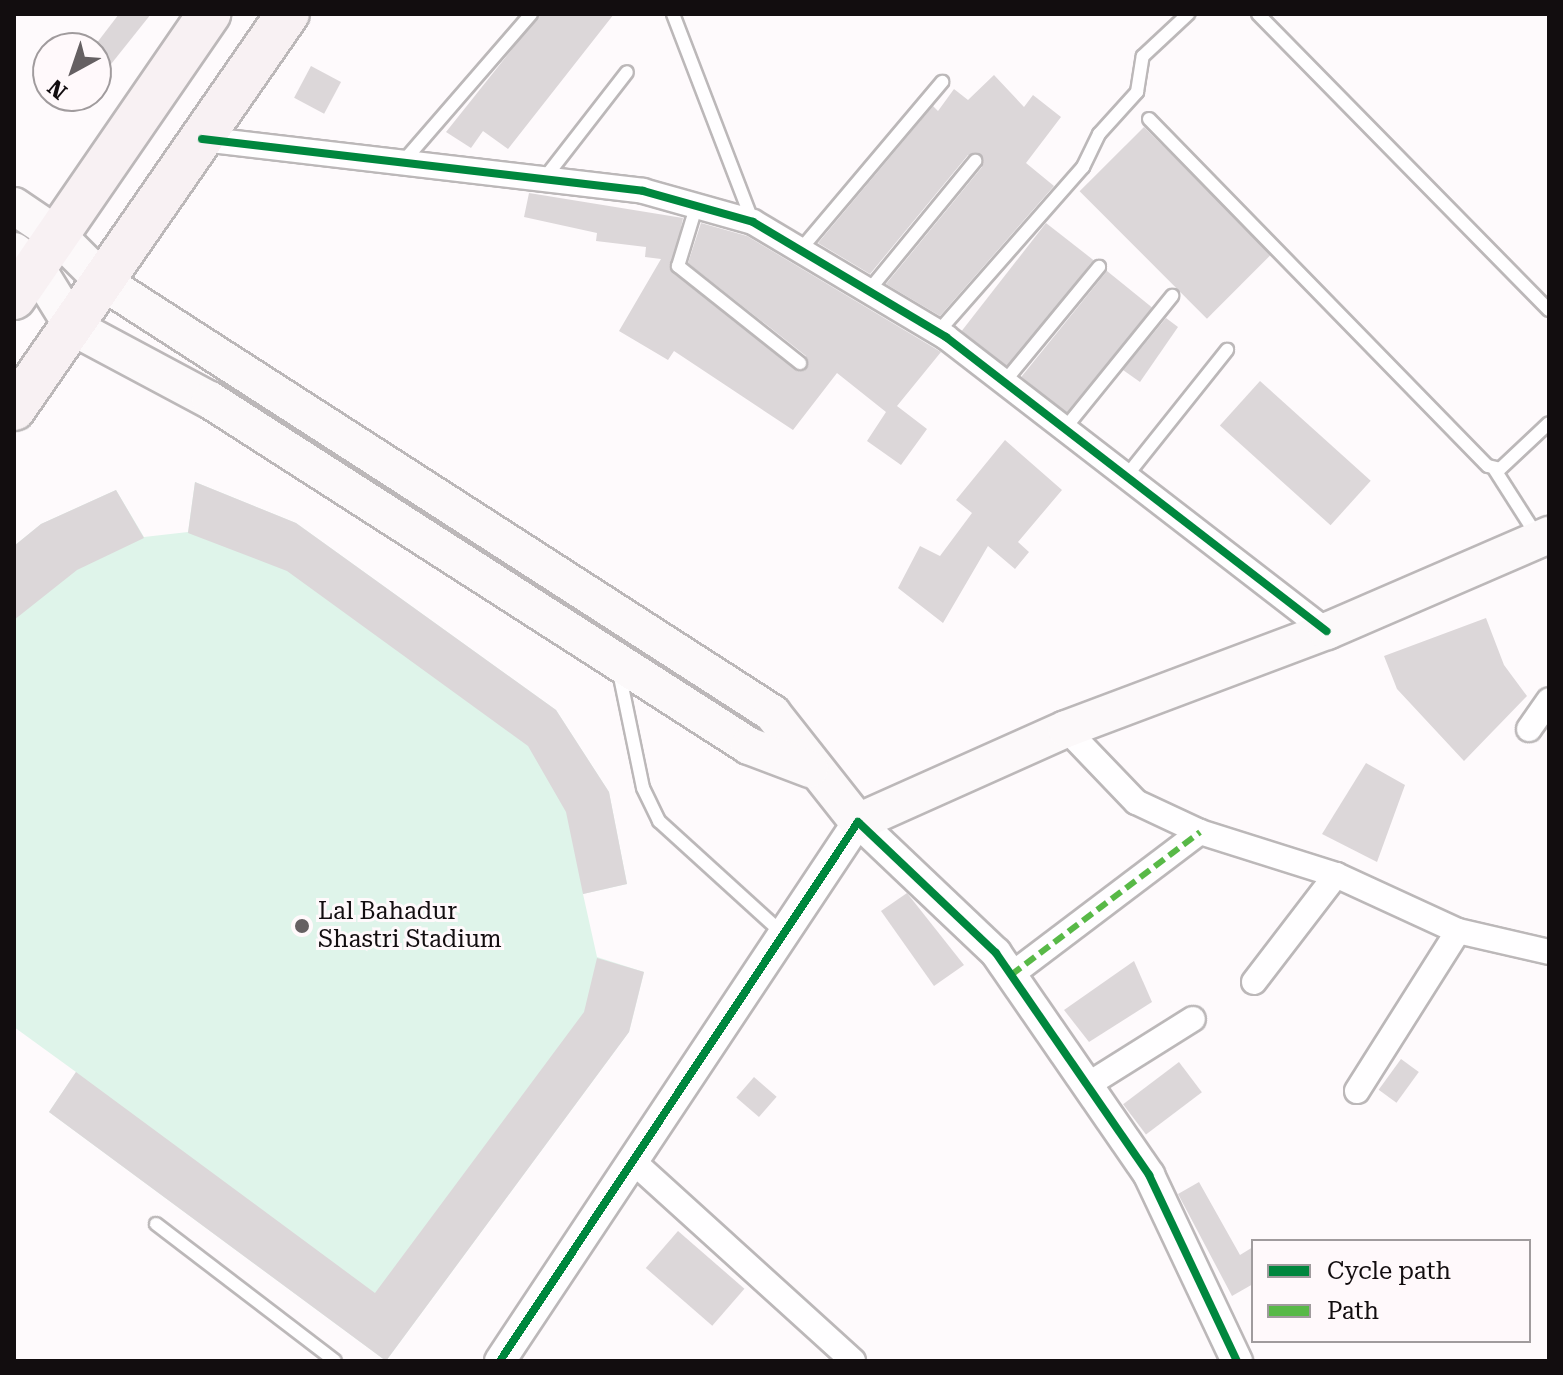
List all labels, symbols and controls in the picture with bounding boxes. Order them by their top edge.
north arrow [32,32,112,112]
text: N [43,74,72,104]
place label: Lal Bahadur Shastri Stadium [318,898,502,954]
marker: Lal Bahadur Shastri Stadium [293,917,311,935]
legend [1251,1239,1531,1343]
text: Cycle path [1327,1257,1451,1285]
text: Path [1327,1297,1379,1325]

